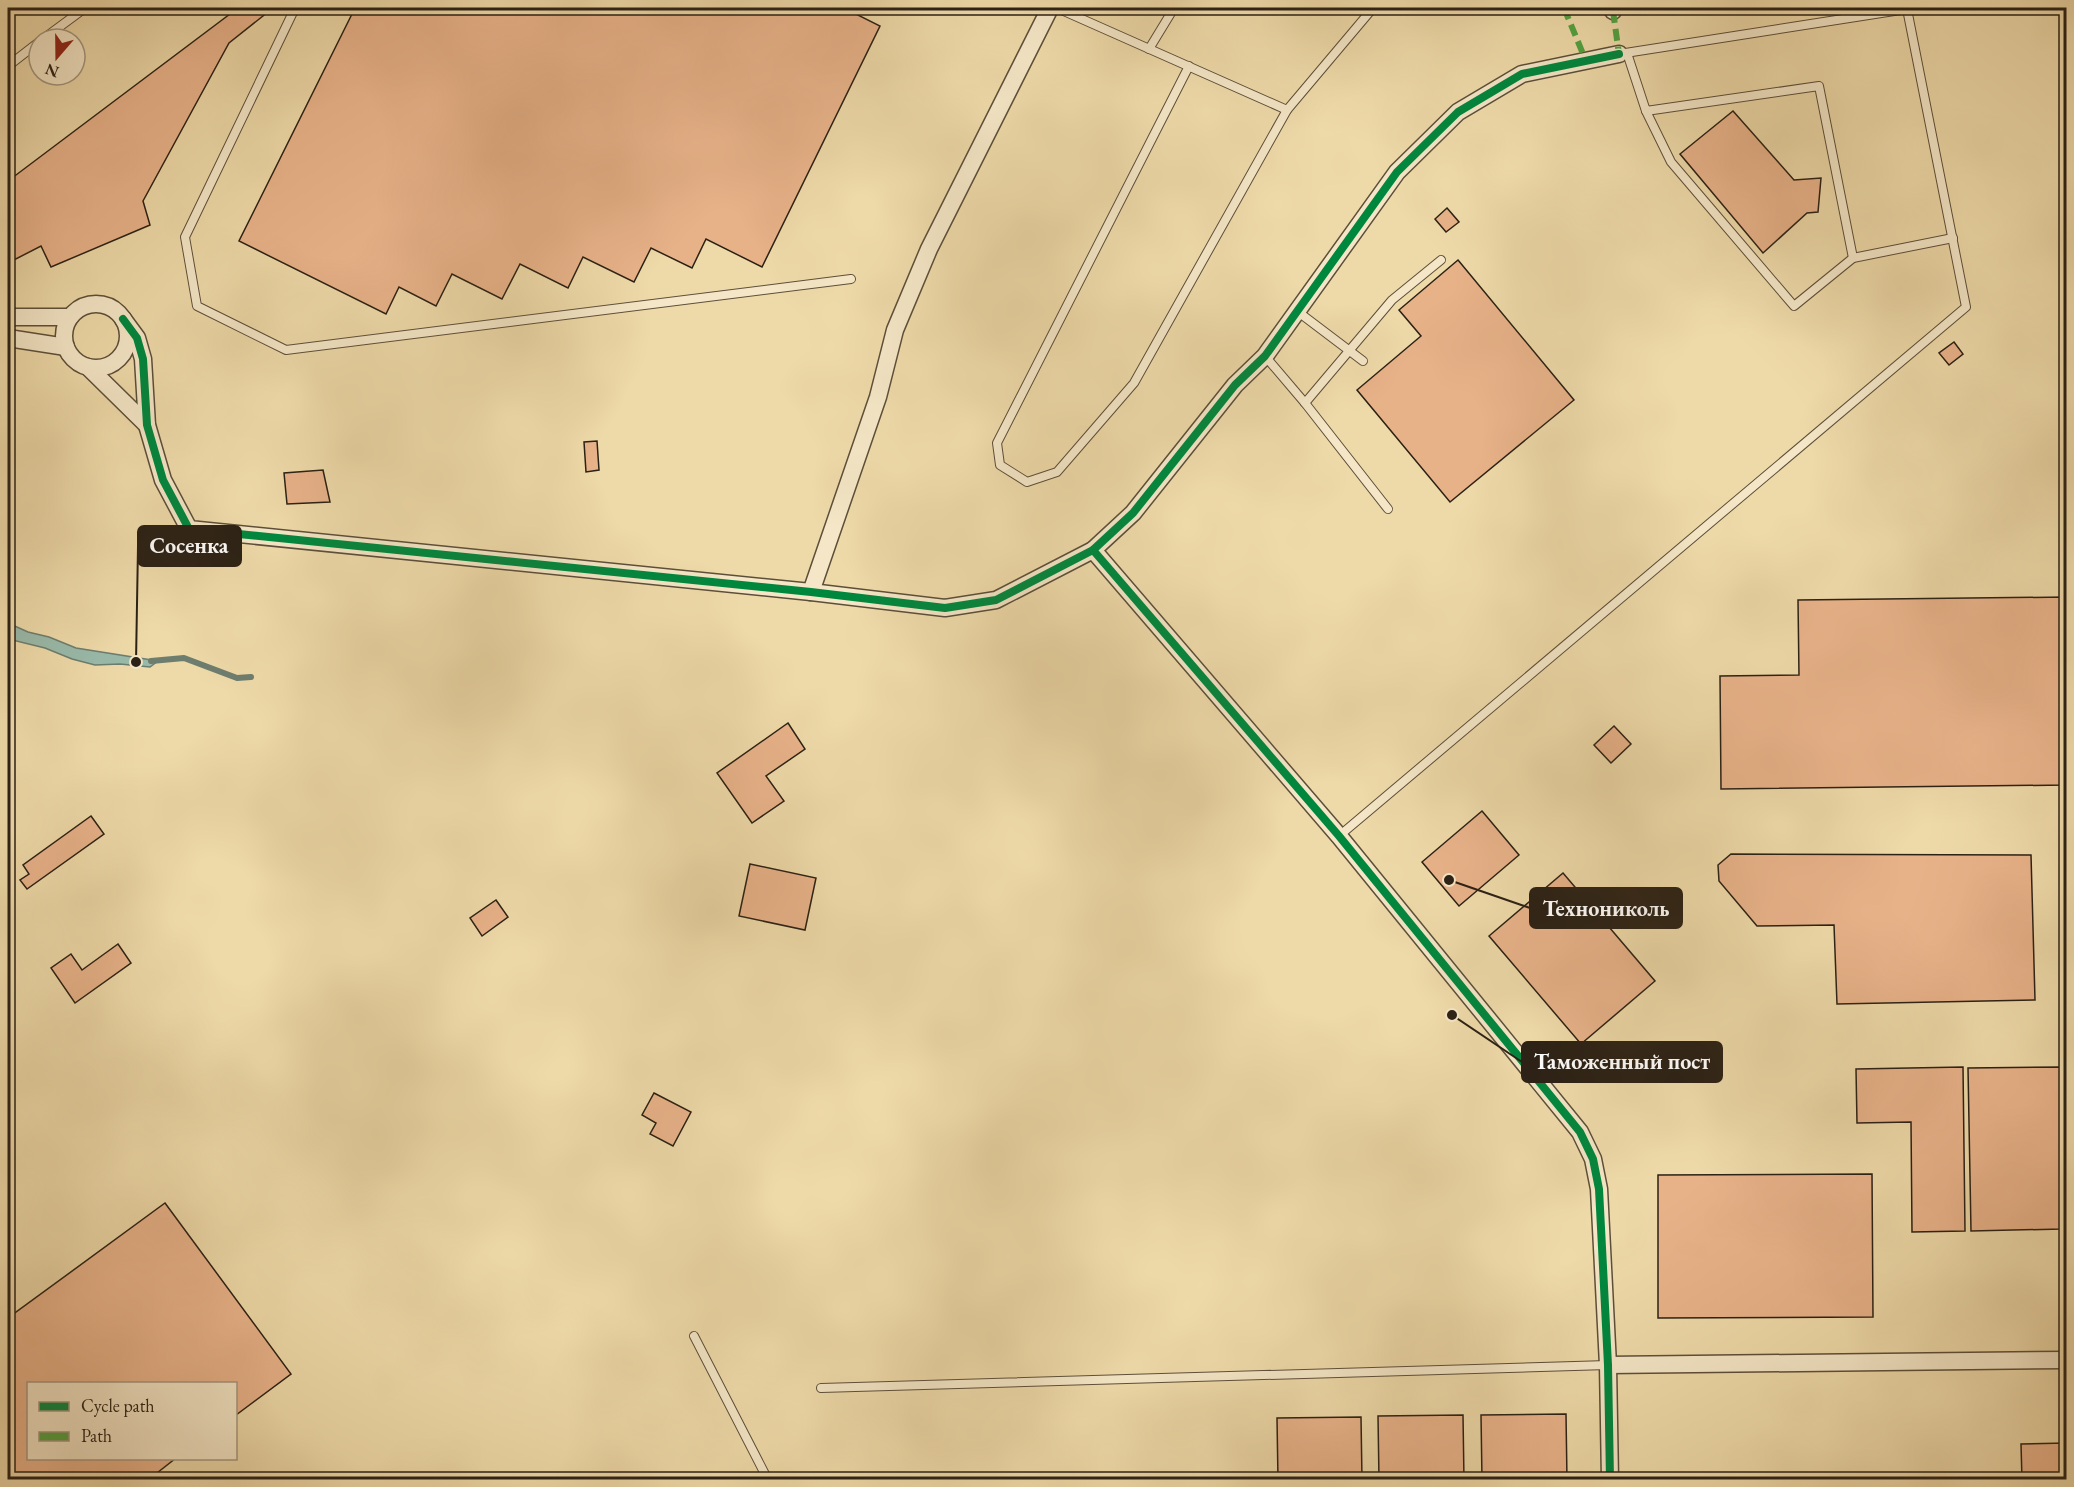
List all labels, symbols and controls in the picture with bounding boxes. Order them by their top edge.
north arrow [27,27,87,87]
text: N [42,59,62,83]
callout: Сосенка [138,526,241,566]
text: Сосенка [150,531,229,560]
callout: Технониколь [1530,888,1682,928]
text: Технониколь [1542,894,1670,923]
callout: Таможенный пост [1522,1042,1722,1082]
text: Таможенный пост [1534,1047,1710,1076]
legend [27,1382,237,1460]
text: Cycle path [81,1394,155,1417]
text: Path [81,1424,112,1447]

